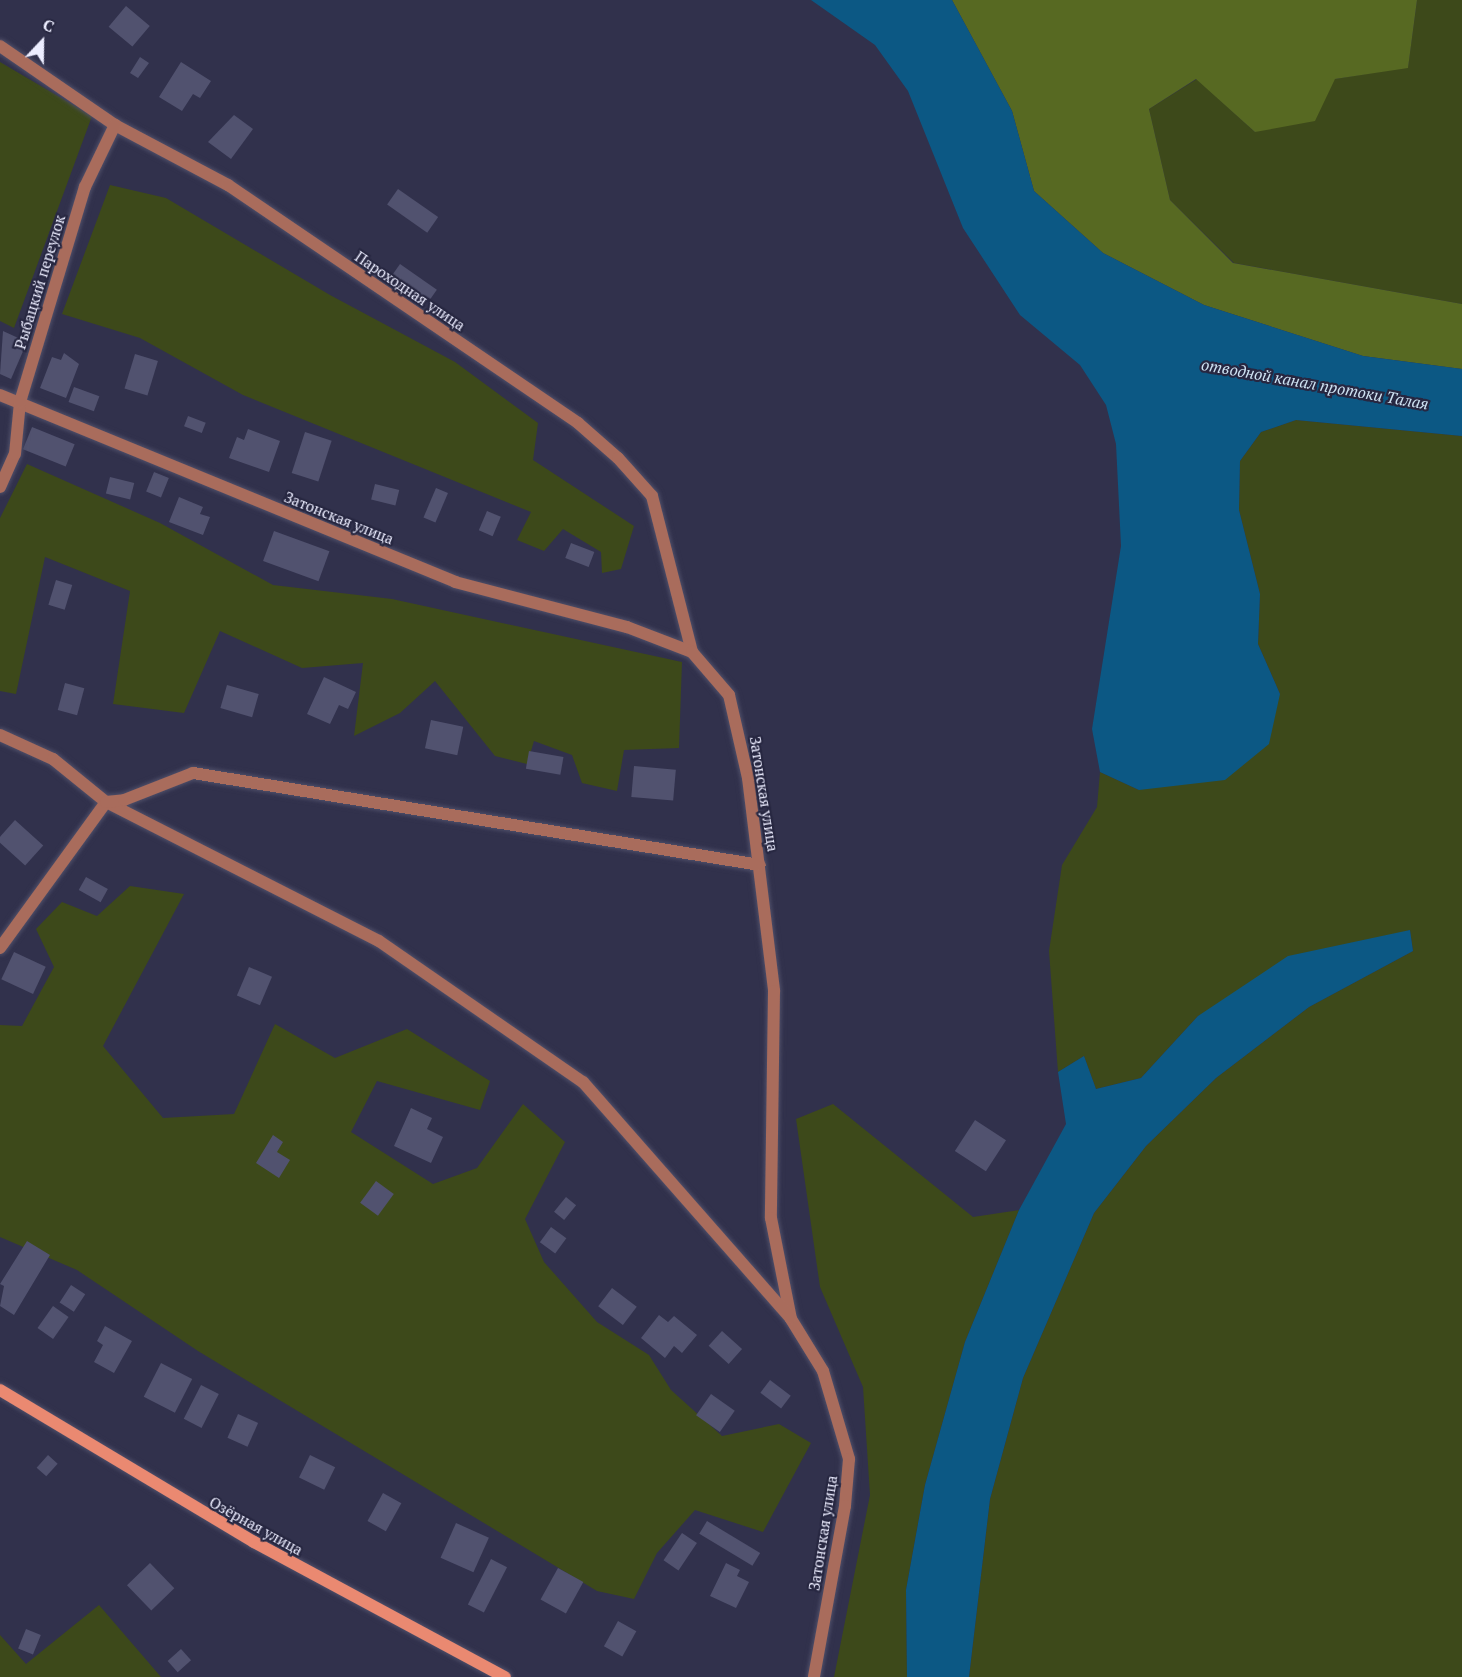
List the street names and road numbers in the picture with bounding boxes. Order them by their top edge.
street label: Рыбацкий переулок [11,213,69,351]
street label: Пароходная улица [352,248,468,334]
street label: Затонская улица [282,488,396,548]
street label: Затонская улица [746,735,782,853]
street label: Затонская улица [805,1474,841,1592]
street label: Озёрная улица [206,1493,306,1559]

